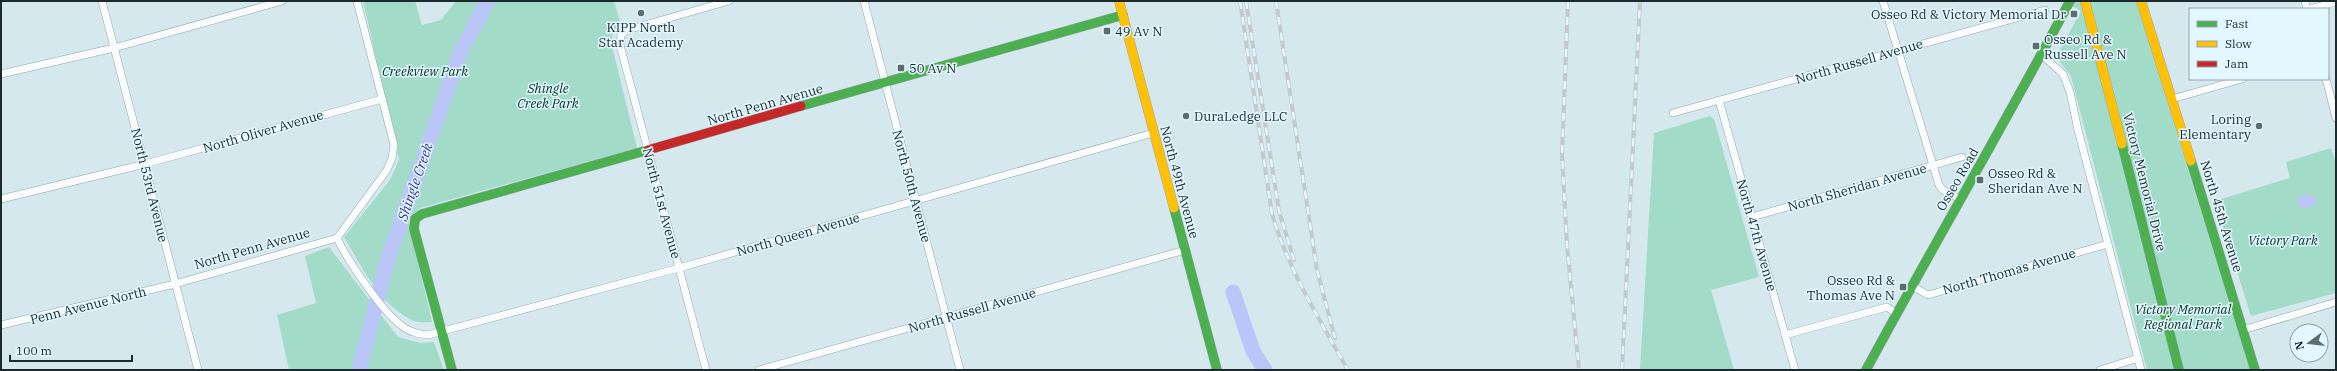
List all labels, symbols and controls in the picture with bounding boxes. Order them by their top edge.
place label: Osseo Rd & Victory Memorial Dr [1871,6,2066,23]
marker: KIPP North Star Academy [636,8,646,18]
legend [2189,8,2329,80]
marker: Osseo Rd & Victory Memorial Dr [2069,9,2079,19]
text: Fast [2225,16,2249,31]
place label: KIPP North Star Academy [599,19,683,51]
place label: 49 Av N [1115,23,1162,40]
marker: 49 Av N [1102,26,1112,36]
place label: Osseo Rd & Russell Ave N [2044,31,2127,63]
street label: North Russell Avenue [1793,35,1925,88]
text: Slow [2225,36,2252,51]
marker: Osseo Rd & Russell Ave N [2031,41,2041,51]
text: Jam [2225,56,2249,71]
place label: 50 Av N [909,60,956,77]
park label: Creekview Park [382,63,468,80]
marker: 50 Av N [896,63,906,73]
park label: Shingle Creek Park [517,80,579,112]
street label: North Penn Avenue [706,80,825,129]
street label: North Oliver Avenue [201,106,325,157]
place label: DuraLedge LLC [1194,108,1287,125]
marker: DuraLedge LLC [1181,111,1191,121]
street label: Victory Memorial Drive [2119,111,2170,253]
place label: Loring Elementary [2179,111,2251,143]
marker: Loring Elementary [2254,121,2264,131]
street label: North 49th Avenue [1156,124,1203,240]
street label: North 53rd Avenue [127,126,172,244]
street label: North 50th Avenue [888,128,935,244]
water label: Shingle Creek [393,140,437,224]
street label: Osseo Road [1933,145,1982,214]
street label: North 51st Avenue [639,146,685,260]
street label: North 45th Avenue [2196,158,2247,274]
street label: North Sheridan Avenue [1786,160,1929,215]
place label: Osseo Rd & Sheridan Ave N [1988,165,2082,197]
marker: Osseo Rd & Sheridan Ave N [1975,175,1985,185]
street label: North 47th Avenue [1732,177,1781,293]
street label: North Queen Avenue [735,209,862,260]
street label: North Penn Avenue [193,224,312,273]
park label: Victory Park [2248,232,2318,249]
street label: North Thomas Avenue [1941,244,2078,299]
place label: Osseo Rd & Thomas Ave N [1807,272,1895,304]
marker: Osseo Rd & Thomas Ave N [1898,282,1908,292]
street label: Penn Avenue North [28,283,148,328]
street label: North Russell Avenue [906,284,1038,337]
park label: Victory Memorial Regional Park [2135,301,2232,333]
north arrow [2289,323,2329,363]
scale bar [10,337,132,363]
text: N [2291,339,2307,352]
text: 100 m [16,343,52,358]

